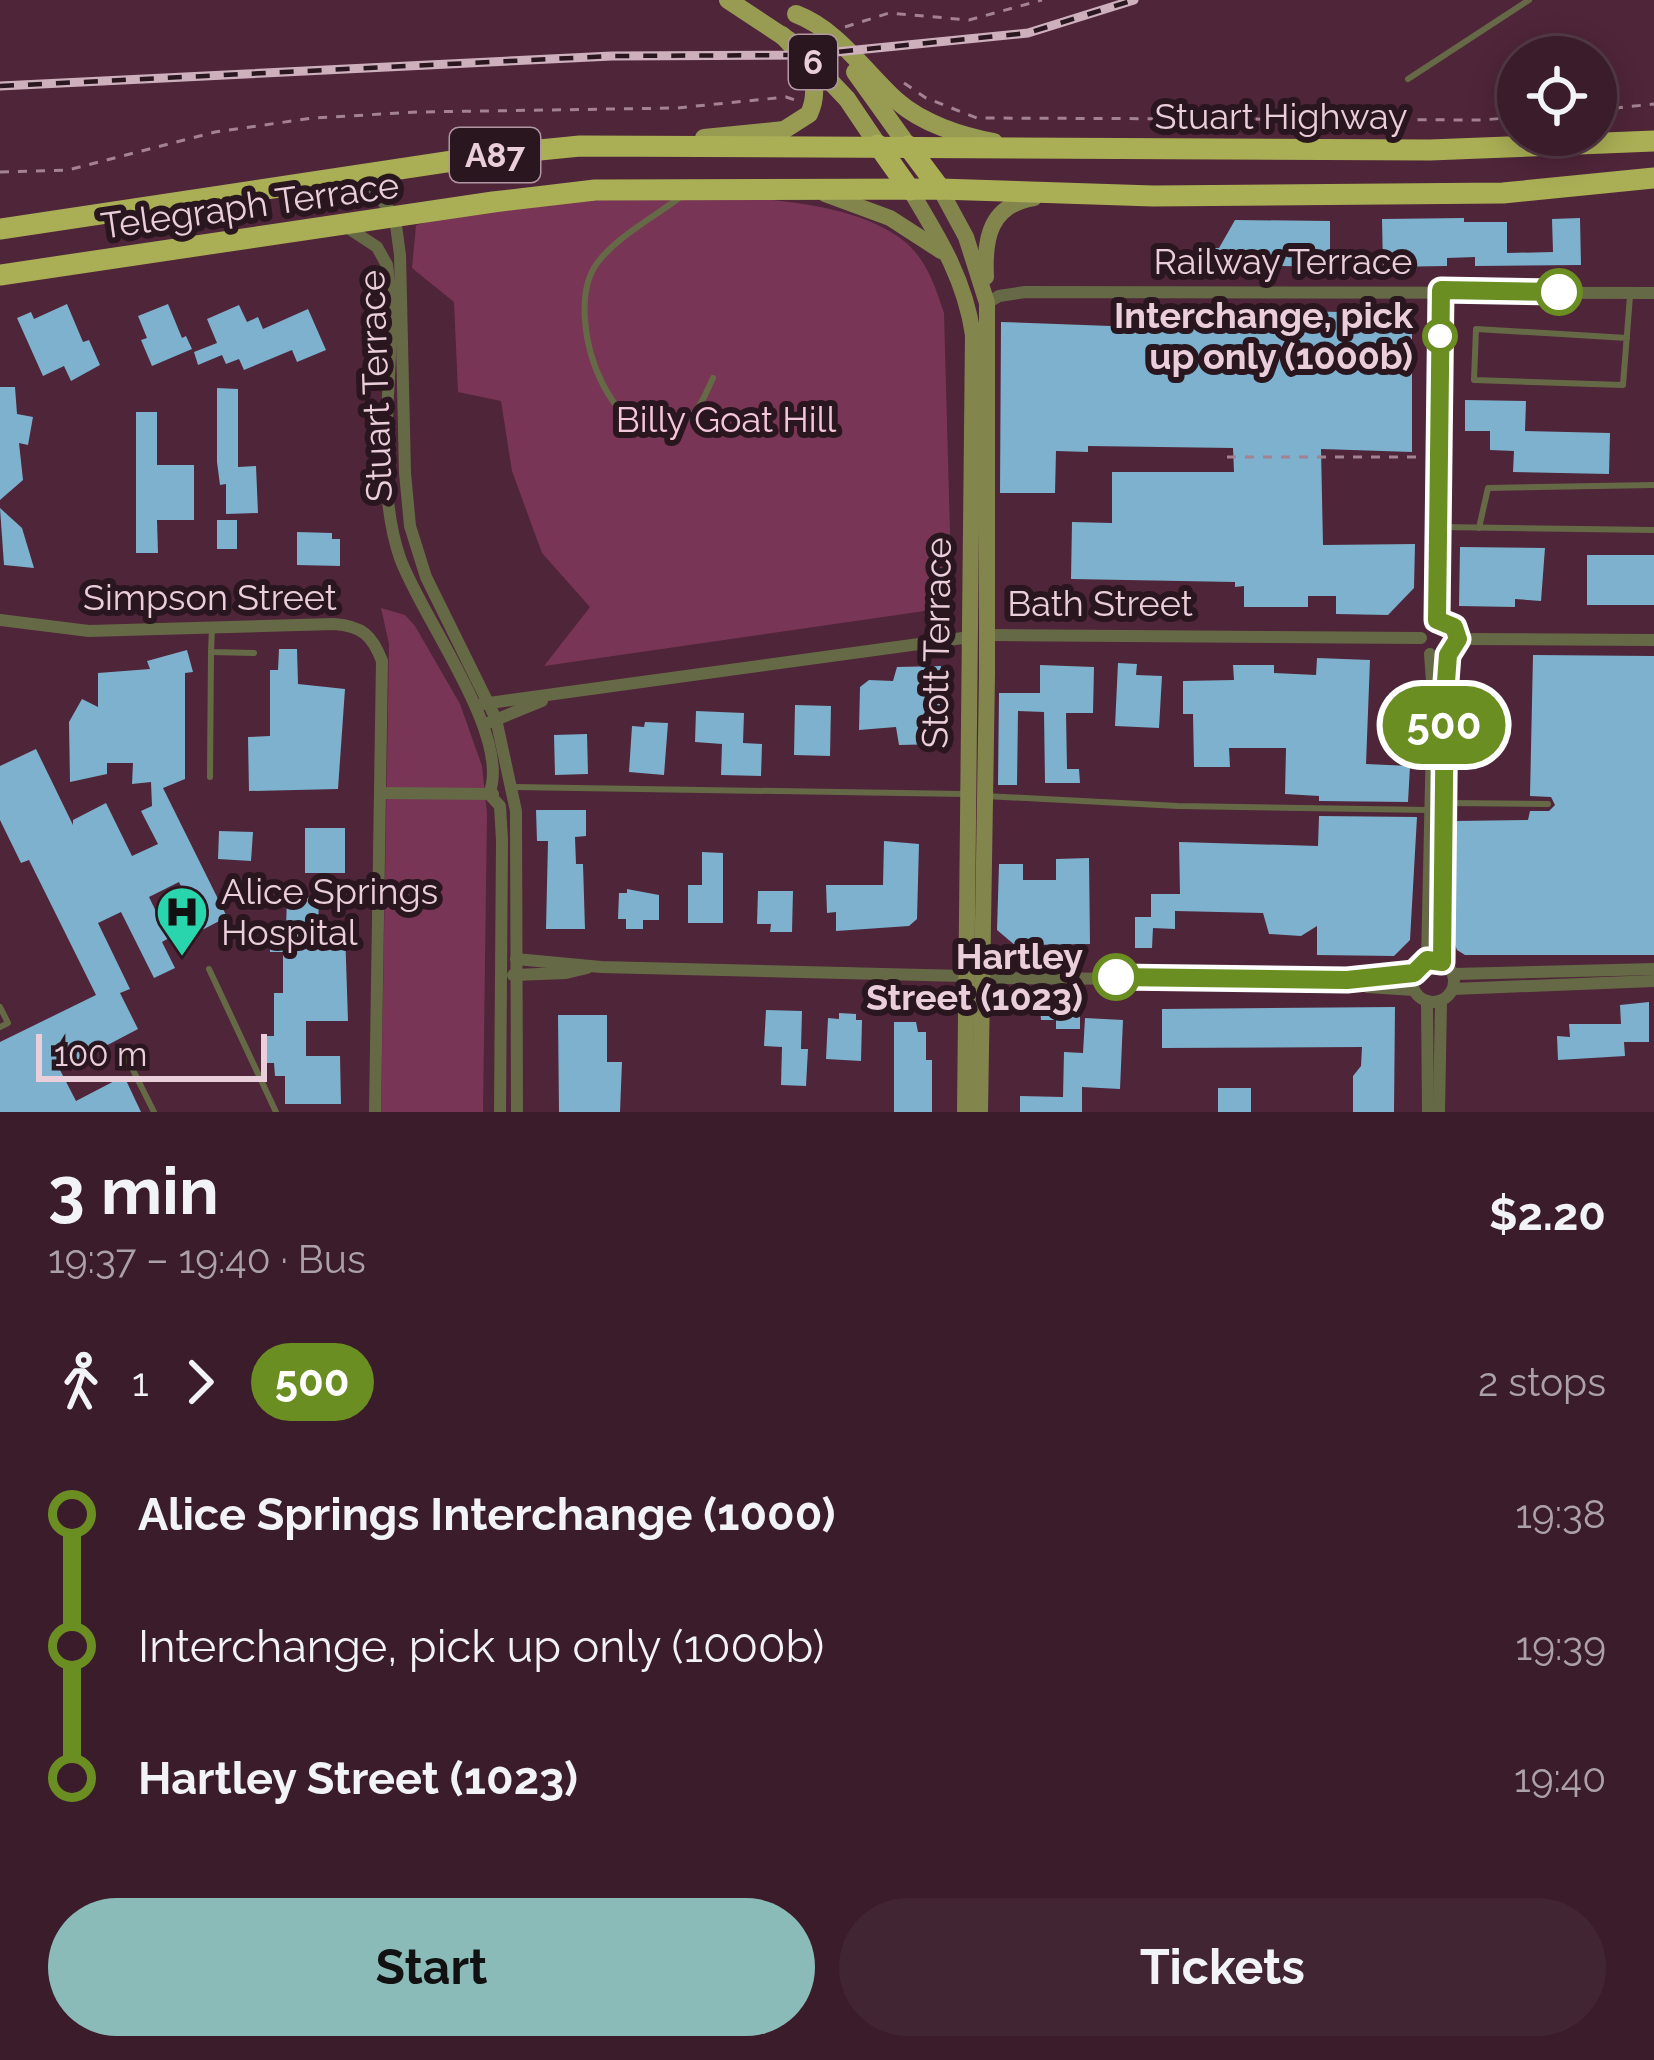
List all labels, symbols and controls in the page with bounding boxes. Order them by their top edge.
road number: 6 [789,35,837,89]
map controls [1497,36,1617,156]
button: locate [1497,36,1617,156]
street label: Stuart Highway [1154,95,1408,137]
road number: A87 [450,128,540,182]
street label: Telegraph Terrace [98,163,402,247]
street label: Railway Terrace [1153,240,1413,282]
street label: Stuart Terrace [350,269,400,503]
unlabelled marker [1537,270,1581,314]
place label: Interchange, pick up only (1000b) [1114,294,1414,377]
marker: Interchange, pick up only (1000b) [1424,320,1456,352]
park label: Billy Goat Hill [616,398,836,440]
street label: Stott Terrace [913,537,959,749]
street label: Simpson Street [83,576,337,618]
street label: Bath Street [1007,582,1193,624]
line badge: 500 [1375,686,1513,764]
text: 500 [1407,700,1481,749]
place label: Alice Springs Hospital [221,870,438,953]
hospital icon: Alice Springs Hospital [154,884,210,958]
place label: Hartley Street (1023) [866,935,1083,1018]
marker: Hartley Street (1023) [1094,955,1138,999]
scale bar [36,1028,267,1081]
text: 100 m [54,1035,147,1074]
text: 3 min [48,1152,219,1229]
text: $2.20 [1489,1188,1606,1241]
text: 19:37 – 19:40 · Bus [48,1236,366,1282]
icon: walk [48,1349,114,1415]
icon: forward [167,1349,233,1415]
text: 500 [275,1357,350,1406]
text: 1 [132,1359,149,1405]
text: 2 stops [1478,1359,1606,1405]
text: Alice Springs Interchange (1000) [138,1488,835,1541]
text: 19:38 [1515,1491,1606,1537]
text: Interchange, pick up only (1000b) [138,1620,824,1673]
text: 19:39 [1515,1623,1606,1669]
text: Hartley Street (1023) [138,1752,578,1805]
text: 19:40 [1514,1755,1606,1801]
button: Start [48,1898,815,2036]
button: Tickets [839,1898,1606,2036]

